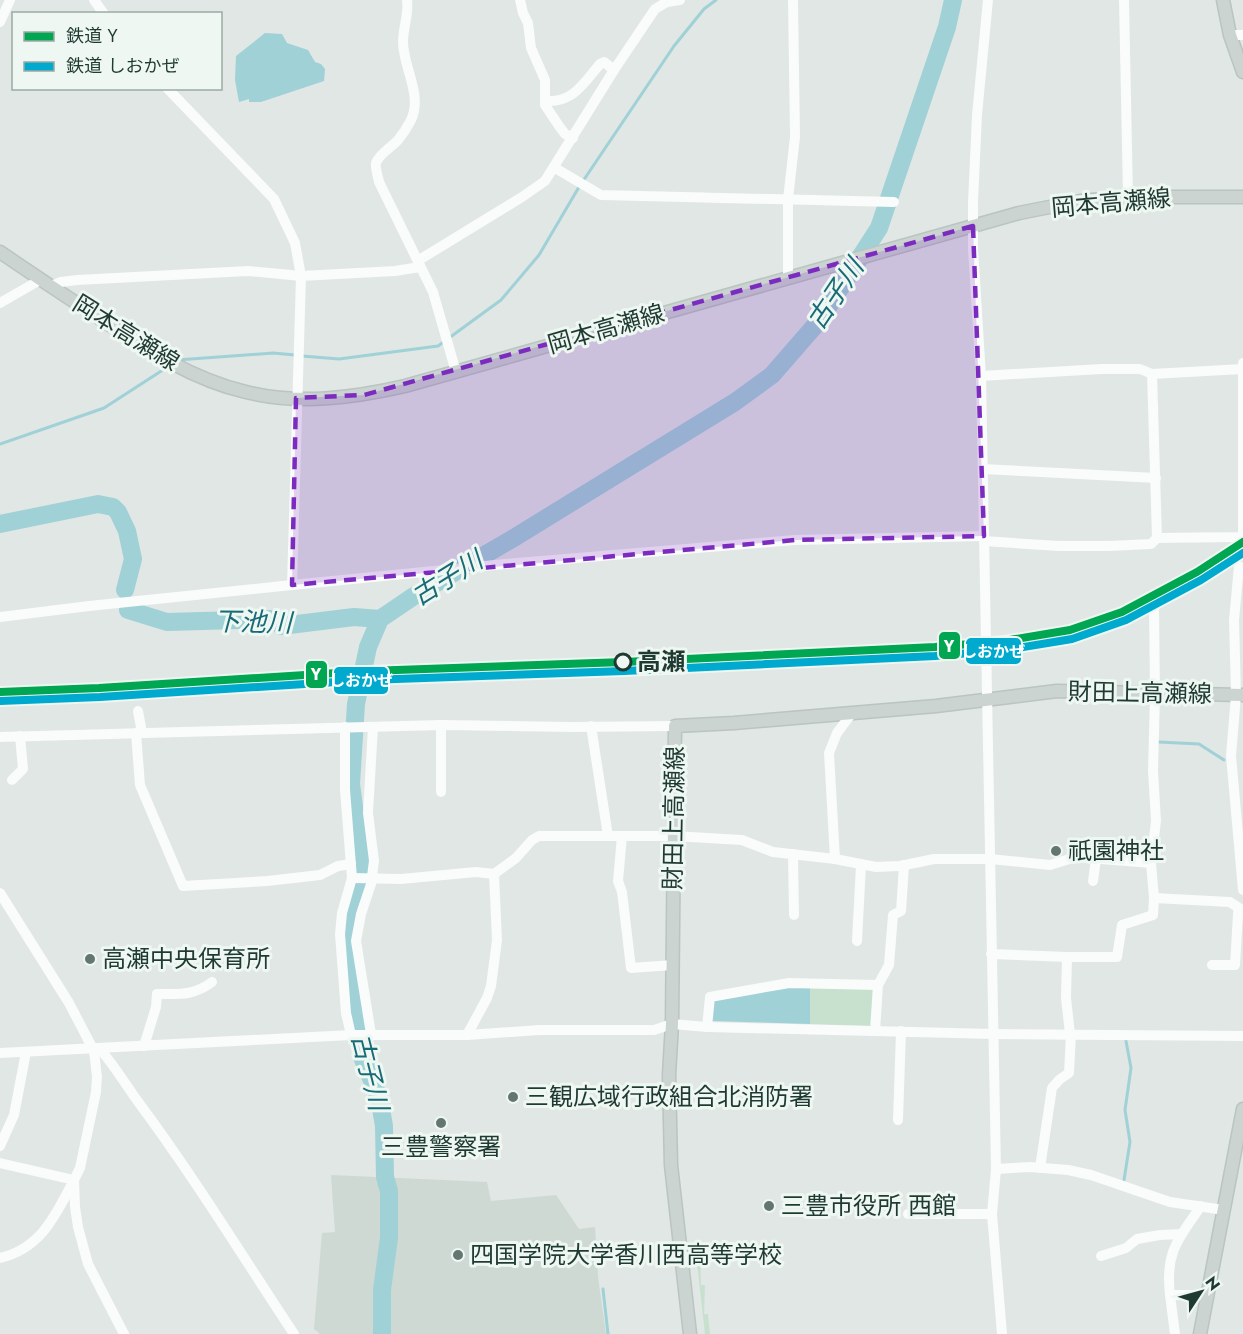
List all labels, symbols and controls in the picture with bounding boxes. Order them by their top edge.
legend [12,12,222,90]
text: 鉄道 Y [66,23,118,49]
text: 鉄道 しおかぜ [66,53,179,79]
street label: 岡本高瀬線 [1050,180,1172,225]
water label: 古子川 [797,249,874,337]
street label: 岡本高瀬線 [66,286,186,379]
street label: 岡本高瀬線 [543,295,668,362]
water label: 古子川 [404,540,493,615]
water label: 下池川 [214,602,295,642]
line badge: Y [938,631,961,660]
text: Y [943,635,955,658]
line badge: しおかぜ [965,637,1022,665]
text: しおかぜ [961,640,1025,663]
place label: 高瀬 [637,644,685,679]
marker: 高瀬 [614,653,632,671]
line badge: Y [305,660,328,689]
text: Y [310,663,322,686]
line badge: しおかぜ [333,666,389,695]
text: しおかぜ [329,669,393,692]
street label: 財田上高瀬線 [1068,674,1212,711]
street label: 財田上高瀬線 [655,746,692,890]
place label: 祇園神社 [1068,833,1164,868]
marker: 祇園神社 [1049,844,1063,858]
place label: 高瀬中央保育所 [102,941,270,976]
marker: 高瀬中央保育所 [83,952,97,966]
water label: 古子川 [342,1030,399,1117]
place label: 三観広域行政組合北消防署 [525,1079,813,1114]
marker: 三観広域行政組合北消防署 [506,1090,520,1104]
marker: 三豊警察署 [434,1116,448,1130]
place label: 三豊警察署 [381,1129,501,1164]
place label: 三豊市役所 西館 [781,1188,956,1223]
marker: 三豊市役所 西館 [762,1199,776,1213]
place label: 四国学院大学香川西高等学校 [470,1237,782,1272]
marker: 四国学院大学香川西高等学校 [451,1248,465,1262]
north arrow [1171,1262,1231,1322]
text: N [1200,1272,1226,1295]

